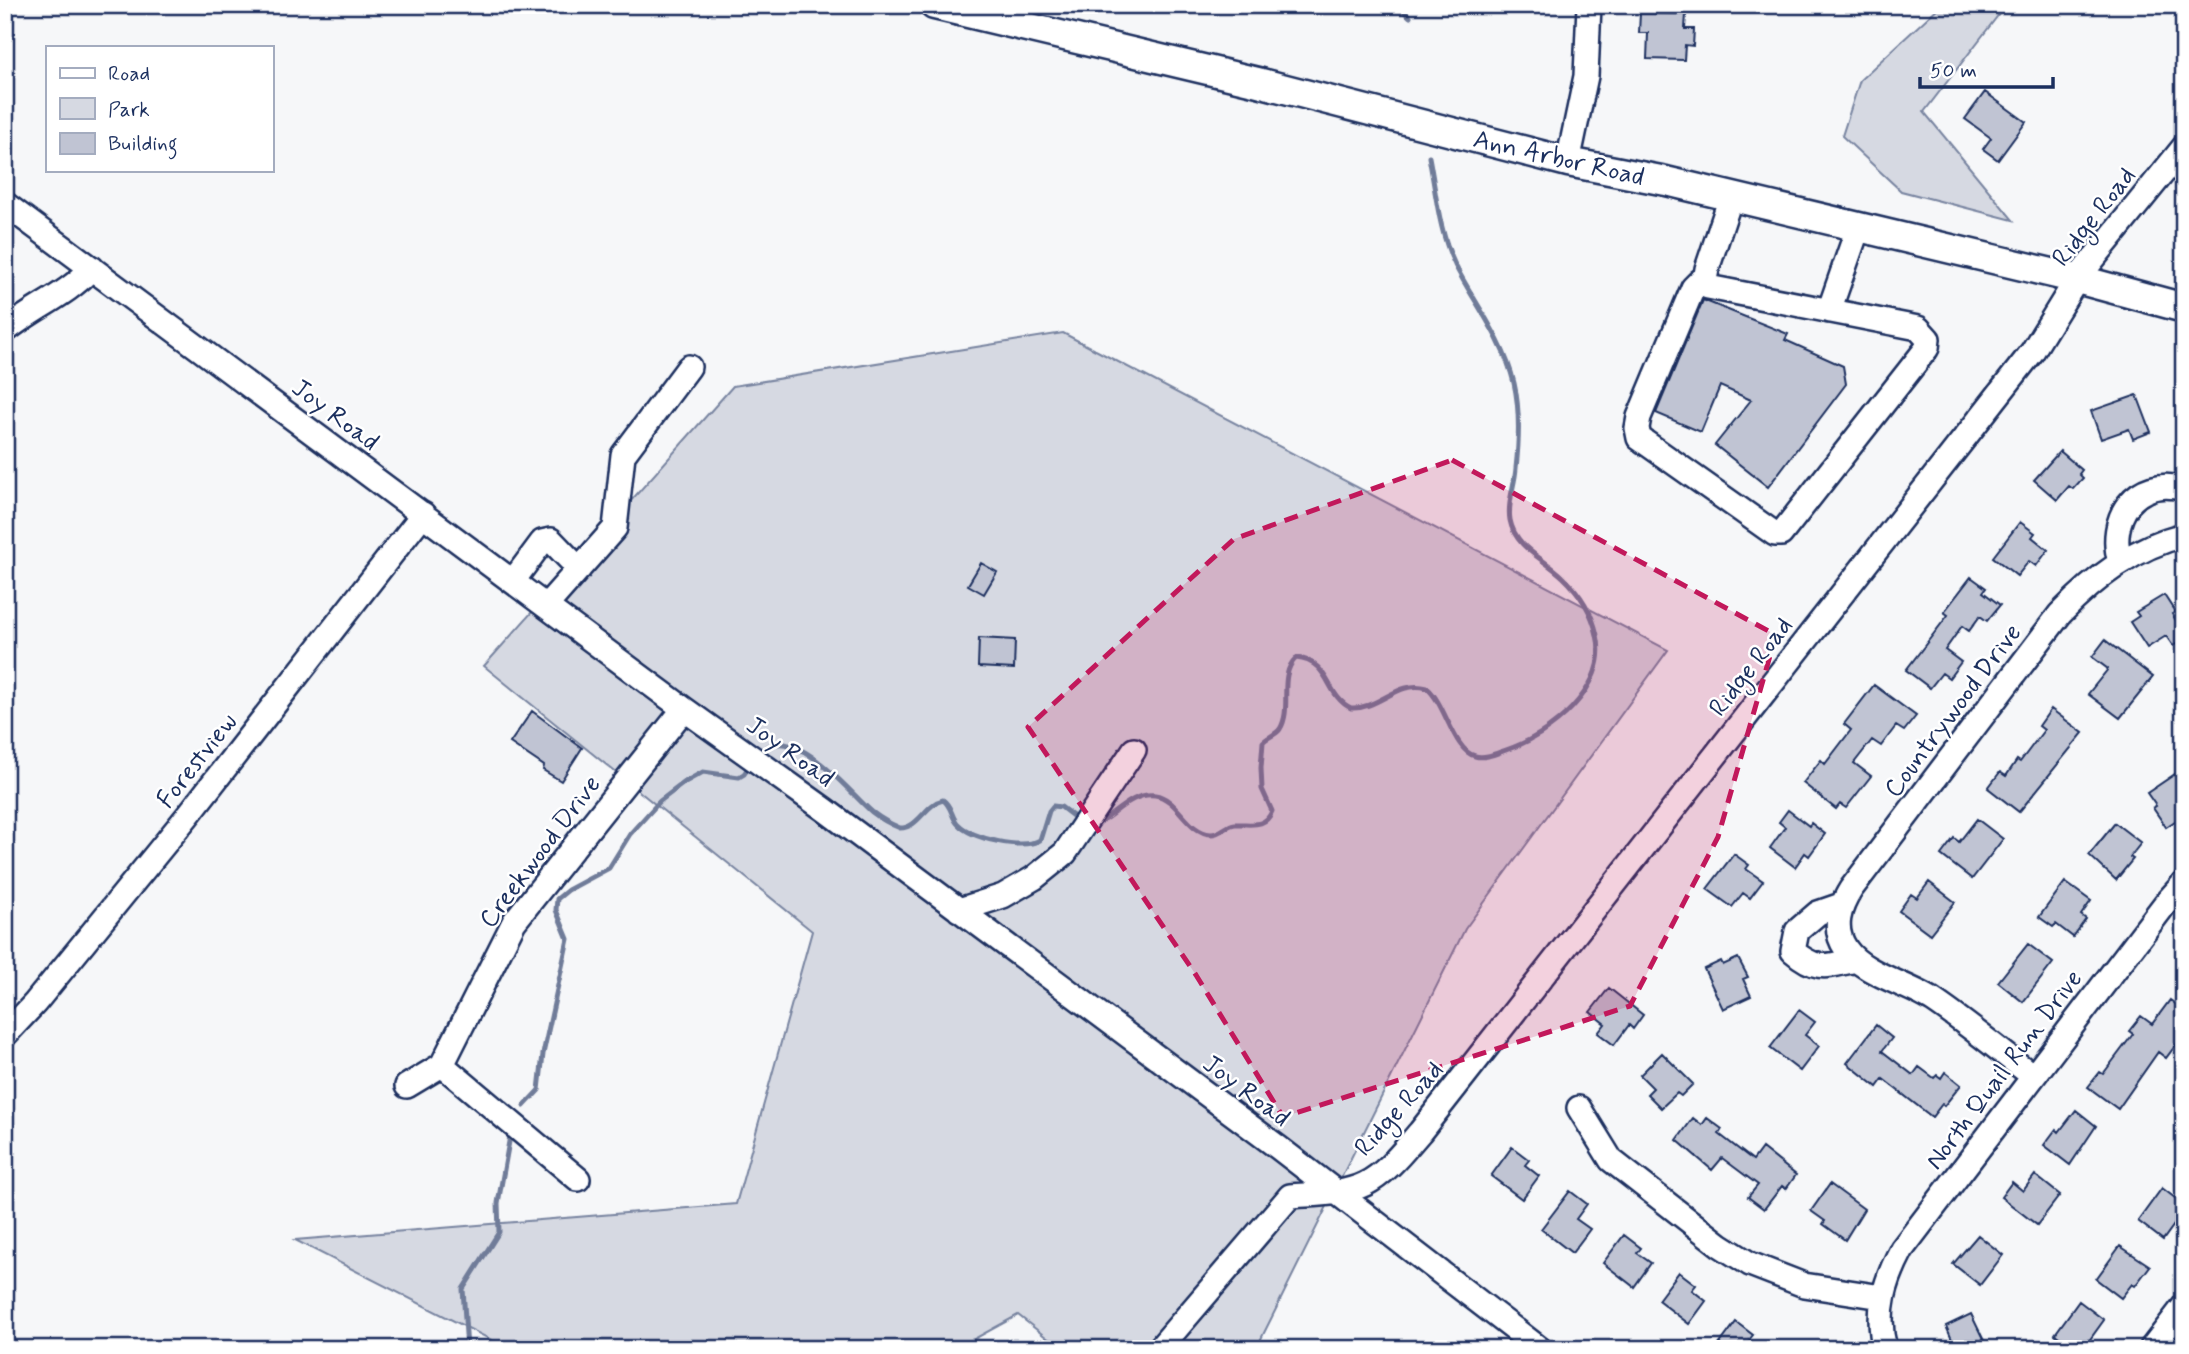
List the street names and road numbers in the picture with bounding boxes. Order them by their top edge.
street label: Ann Arbor Road [1470,123,1647,195]
street label: Ridge Road [2045,160,2146,275]
street label: Joy Road [284,372,385,460]
street label: Ridge Road [1702,610,1803,725]
street label: Countrywood Drive [1877,617,2030,805]
street label: Forestview [150,707,245,816]
street label: Joy Road [739,709,841,796]
street label: Creekwood Drive [472,769,609,935]
street label: North Quail Run Drive [1918,963,2091,1177]
street label: Joy Road [1195,1048,1296,1136]
street label: Ridge Road [1347,1054,1453,1166]

